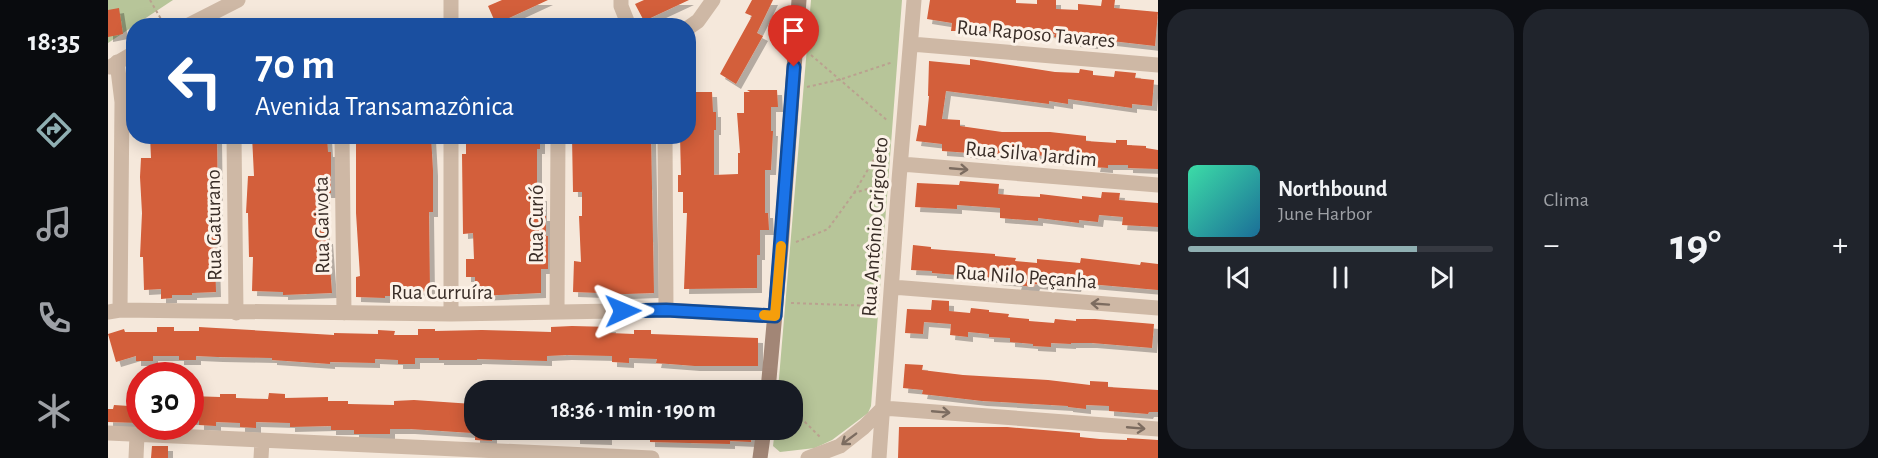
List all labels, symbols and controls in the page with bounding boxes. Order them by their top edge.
pin [768,5,819,67]
icon: arrive [777,14,810,47]
street label: Rua Raposo Tavares [956,17,1116,51]
text: 18:35 [28,28,80,55]
icon: left [156,42,234,120]
text: 70 m [255,44,335,86]
text: Avenida Transamazônica [255,93,514,120]
icon: directions [33,109,75,151]
street label: Rua Antônio Grigoleto [858,136,892,318]
street label: Rua Silva Jardim [964,138,1098,170]
one-way arrow [949,164,969,175]
street label: Rua Gaturano [203,169,225,281]
street label: Rua Gaivota [311,176,333,274]
text: Northbound [1278,178,1387,200]
street label: Rua Curió [526,185,547,263]
text: Clima [1544,190,1589,210]
icon: music [33,203,75,245]
text: June Harbor [1278,204,1372,224]
text: 19° [1670,223,1721,268]
text: − [1544,229,1559,262]
text: + [1832,229,1848,262]
icon: previous [1222,261,1255,294]
icon: pause [1324,261,1357,294]
icon: next [1425,261,1458,294]
street label: Rua Nilo Peçanha [954,262,1098,292]
position arrow [591,279,655,343]
street label: Rua Curruíra [391,282,493,303]
icon: phone [33,297,75,339]
one-way arrow [1090,298,1110,309]
speed limit sign: 30 [126,362,204,440]
icon: climate [33,390,75,432]
text: 18:36 · 1 min · 190 m [551,399,716,421]
one-way arrow [931,407,951,418]
one-way arrow [1125,422,1145,433]
one-way arrow [842,432,858,445]

